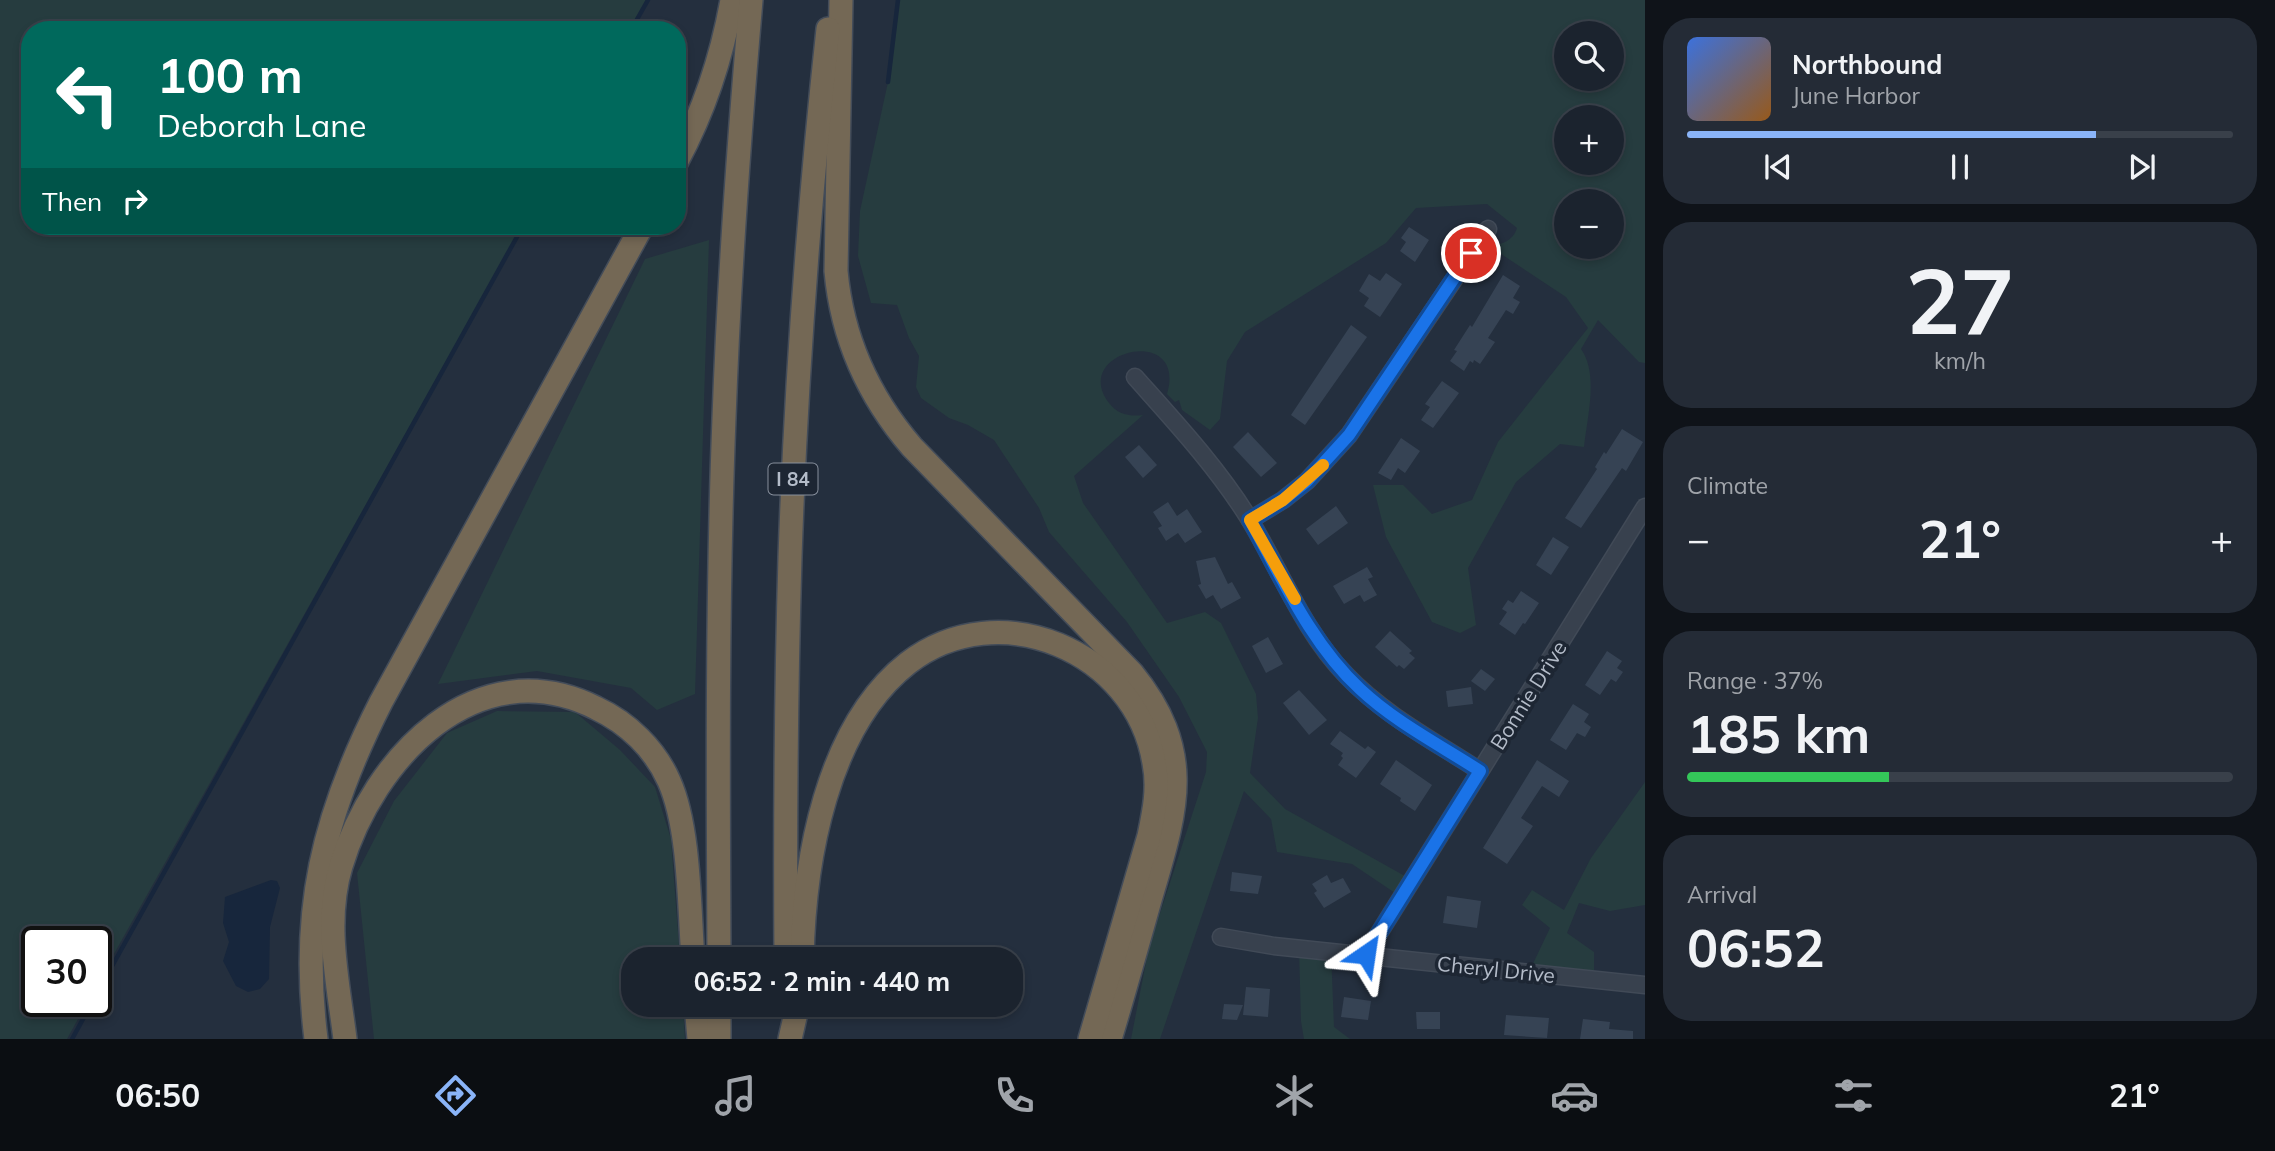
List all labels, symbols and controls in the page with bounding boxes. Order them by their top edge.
map controls [1554,21,1624,259]
button: search [1554,21,1624,91]
text: 100 m [157,44,303,105]
text: Northbound [1792,48,1942,81]
icon: left [42,49,133,140]
text: June Harbor [1792,81,1920,110]
text: Deborah Lane [157,105,366,145]
button: + [1554,105,1624,175]
icon: previous [1759,148,1797,186]
icon: pause [1941,148,1979,186]
icon: next [2123,148,2161,186]
icon: right [116,182,154,220]
text: Then [42,185,102,218]
button: − [1554,189,1624,259]
pin [1441,223,1501,283]
icon: arrive [1452,234,1490,272]
text: 27 [1905,243,2015,357]
text: km/h [1934,346,1986,375]
road number: I 84 [768,464,818,494]
text: Climate [1687,471,1768,500]
text: 21° [1919,506,2001,571]
text: − [1687,515,1710,563]
text: + [2210,515,2233,563]
street label: Bonnie Drive [1484,636,1572,754]
text: Range · 37% [1687,666,1823,695]
text: 185 km [1687,701,1870,766]
text: Arrival [1687,880,1757,909]
text: 06:52 [1687,915,1825,980]
position arrow [1329,917,1403,991]
speed limit sign: 30 [21,926,112,1017]
street label: Cheryl Drive [1436,950,1556,988]
text: 06:52 · 2 min · 440 m [694,965,950,998]
icon: directions [431,1071,480,1120]
icon: music [711,1071,760,1120]
icon: phone [990,1071,1039,1120]
icon: climate [1270,1071,1319,1120]
icon: car [1550,1071,1599,1120]
icon: filters [1829,1071,1878,1120]
text: 06:50 [115,1075,200,1115]
text: 21° [2109,1075,2160,1115]

